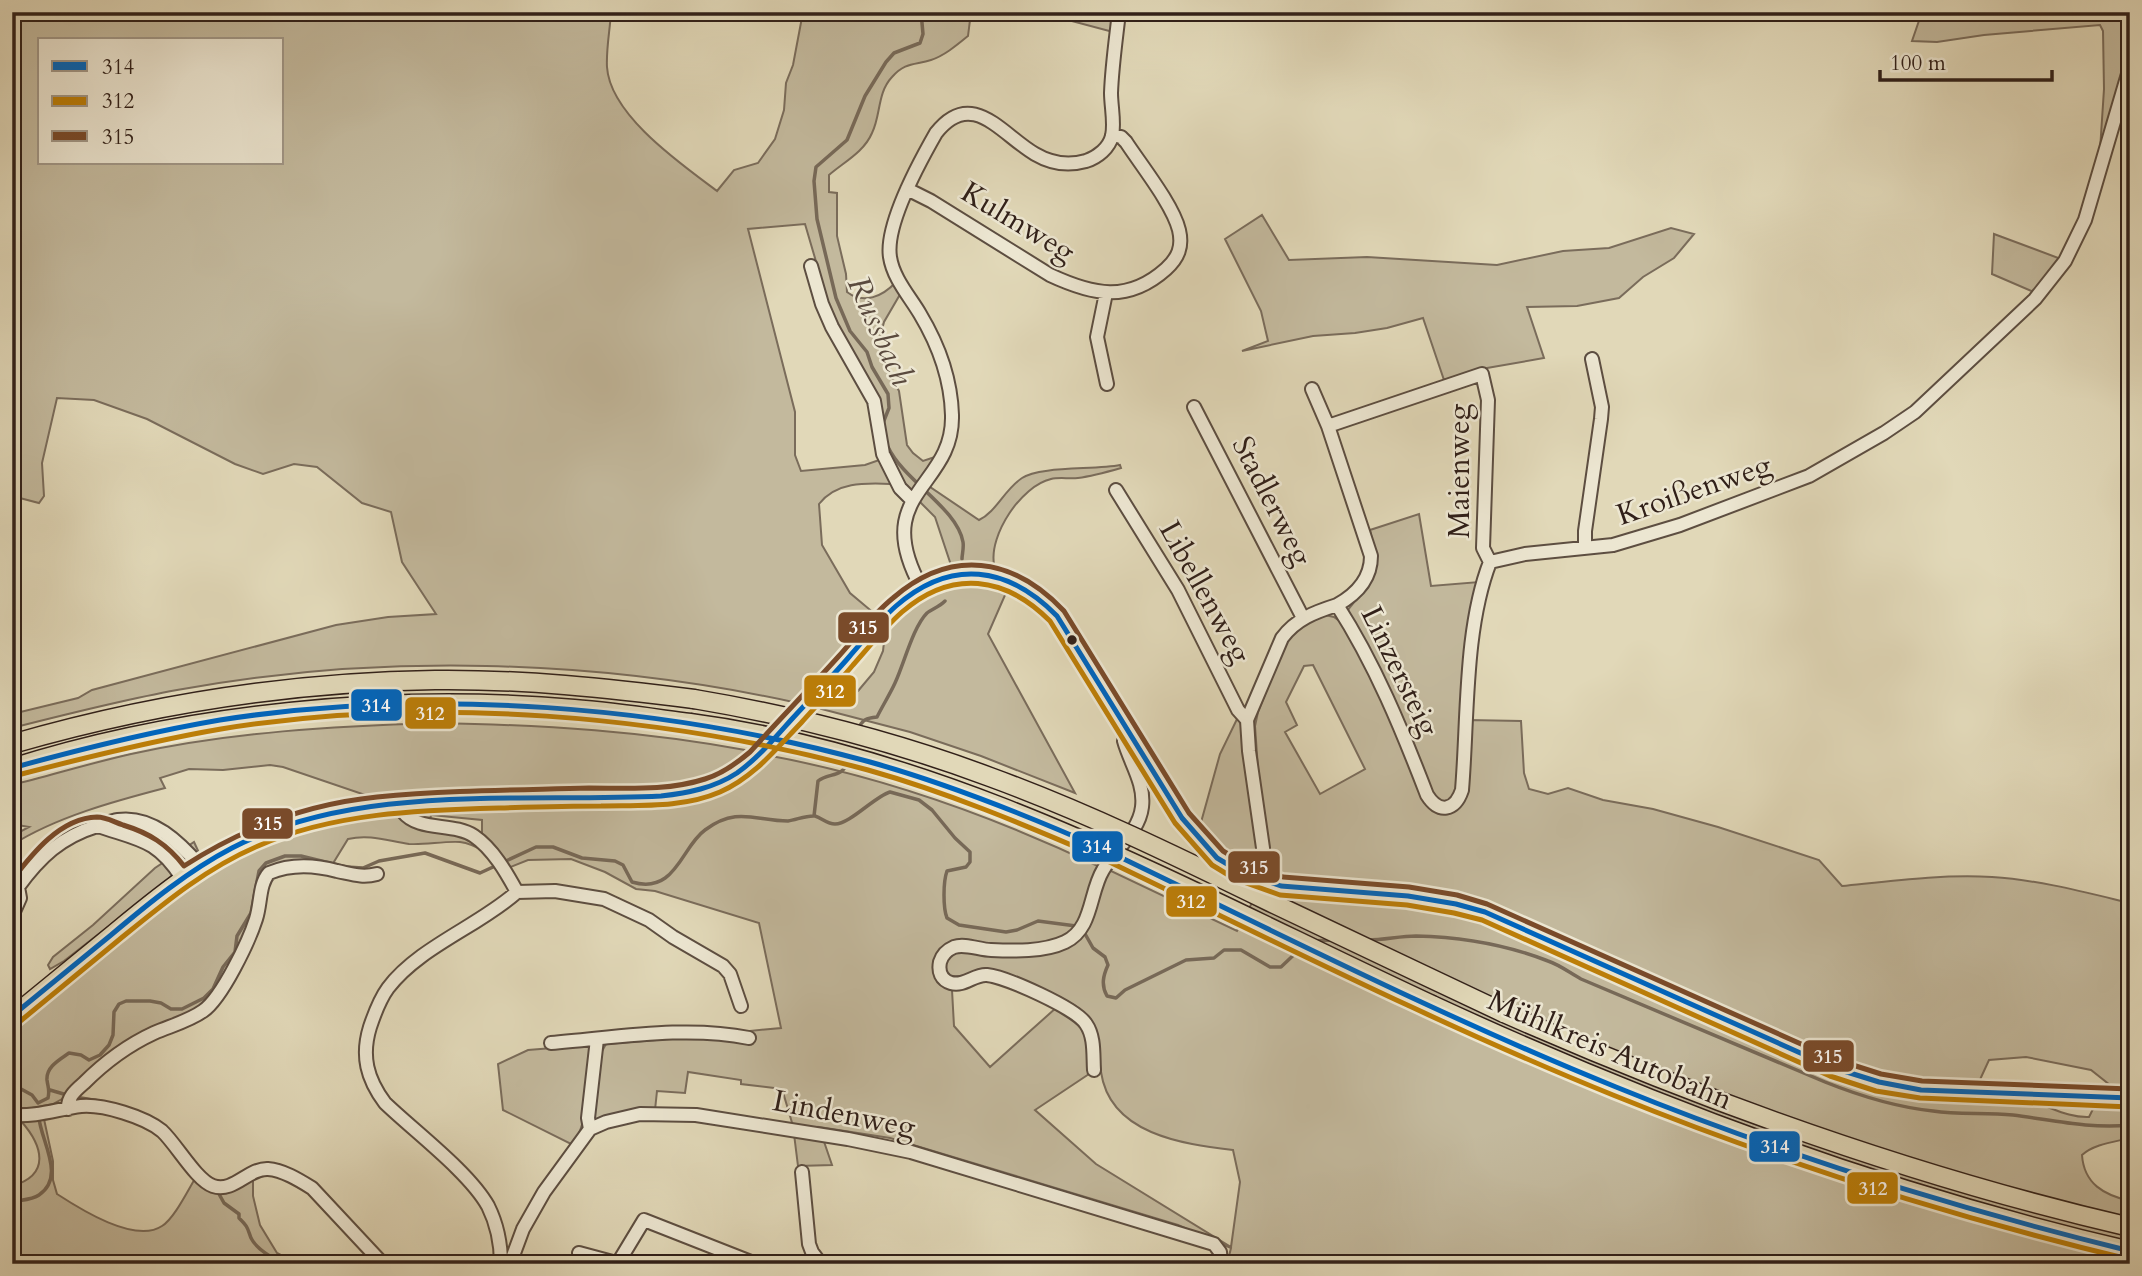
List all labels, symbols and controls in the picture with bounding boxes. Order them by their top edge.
legend [38,38,284,164]
scale bar [1880,38,2051,82]
text: 100 m [1890,49,1946,78]
text: 314 [102,53,135,82]
text: 312 [102,87,135,116]
text: 315 [102,123,134,152]
street label: Kulmweg [953,172,1083,272]
water label: Russbach [836,269,924,393]
street label: Maienweg [1439,403,1480,538]
street label: Stadlerweg [1222,429,1322,573]
street label: Kroißenweg [1611,444,1777,536]
street label: Libellenweg [1149,514,1261,671]
street label: Linzersteig [1351,599,1449,743]
line badge: 315 [837,611,890,644]
text: 315 [848,615,878,641]
unlabelled marker [1065,633,1079,647]
line badge: 312 [803,674,857,708]
text: 312 [815,679,845,705]
line badge: 314 [350,688,403,722]
text: 314 [361,693,391,719]
line badge: 312 [404,696,457,730]
text: 312 [415,701,445,727]
line badge: 315 [241,807,294,840]
text: 315 [253,811,283,837]
line badge: 314 [1071,830,1124,863]
text: 314 [1082,834,1112,860]
line badge: 315 [1227,850,1281,884]
text: 315 [1239,855,1269,881]
line badge: 312 [1165,885,1218,918]
text: 312 [1176,889,1206,915]
street label: Mühlkreis Autobahn [1481,980,1739,1120]
line badge: 315 [1802,1039,1855,1073]
text: 315 [1813,1044,1843,1070]
street label: Lindenweg [769,1080,919,1148]
line badge: 314 [1748,1130,1801,1163]
text: 314 [1760,1134,1790,1160]
line badge: 312 [1846,1171,1899,1205]
text: 312 [1858,1176,1888,1202]

